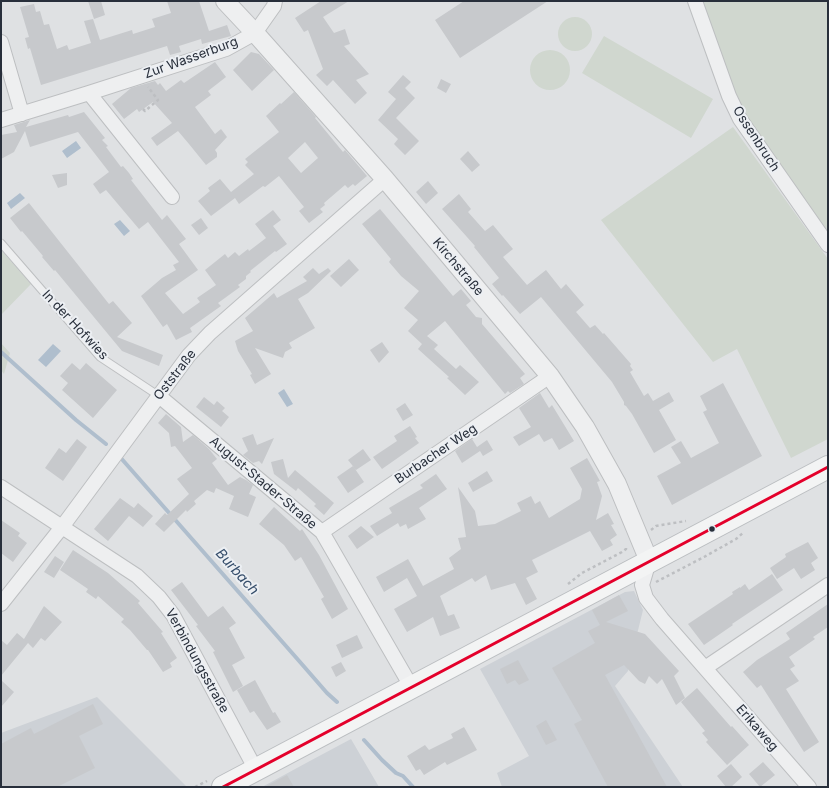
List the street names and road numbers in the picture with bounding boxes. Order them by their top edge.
street label: Zur Wasserburg [142,34,240,82]
street label: Ossenbruch [729,103,783,175]
street label: Kirchstraße [429,235,487,299]
street label: In der Hofwies [39,287,111,363]
street label: Oststraße [150,347,200,403]
street label: Burbacher Weg [392,421,480,487]
street label: August-Stader-Straße [206,434,320,532]
street label: Verbindungsstraße [162,606,232,716]
street label: Erikaweg [733,702,781,754]

